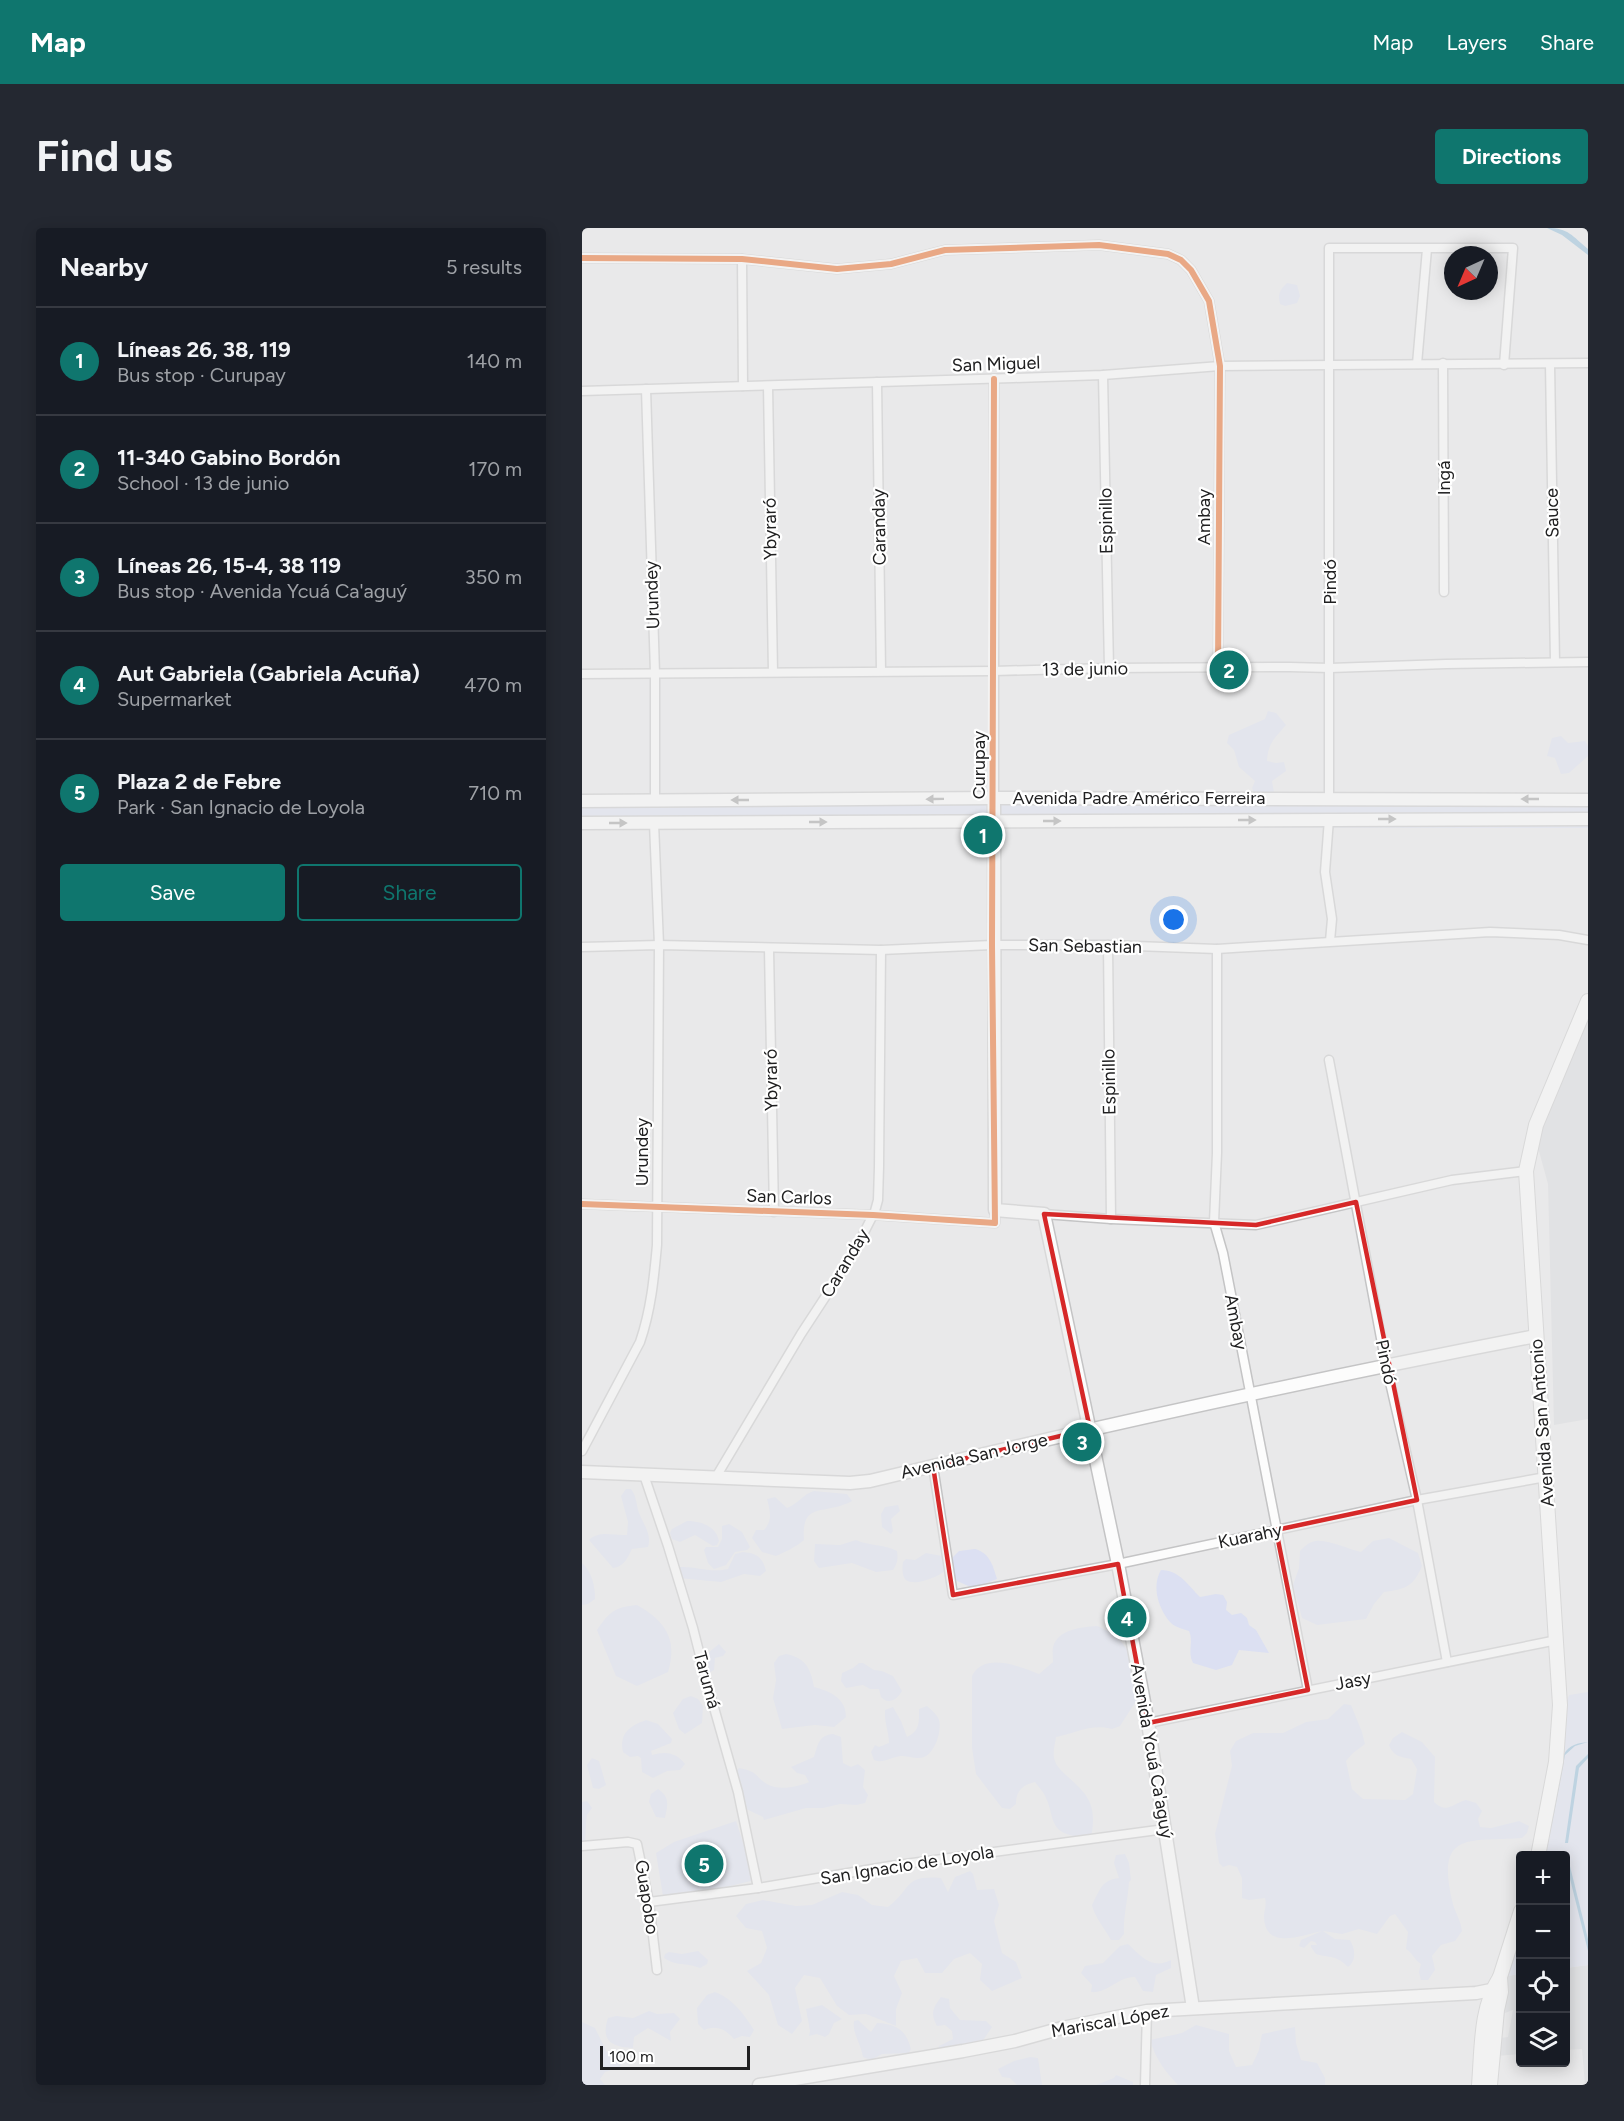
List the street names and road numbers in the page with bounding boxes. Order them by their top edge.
street label: San Miguel [951,351,1041,377]
street label: Ingá [1433,461,1455,495]
street label: Caranday [867,488,891,565]
street label: Espinillo [1094,488,1118,554]
street label: Ambay [1193,488,1215,545]
street label: Sauce [1541,488,1563,538]
street label: Ybyraró [758,498,782,560]
street label: Pindó [1319,559,1341,605]
street label: Urundey [640,560,664,630]
street label: 13 de junio [1042,657,1128,681]
street label: Curupay [968,730,990,799]
street label: Avenida Padre Américo Ferreira [1013,787,1265,809]
street label: San Sebastian [1028,934,1142,958]
street label: Ybyraró [759,1049,783,1111]
street label: Espinillo [1097,1049,1121,1115]
street label: Urundey [631,1117,653,1186]
street label: San Carlos [746,1185,832,1209]
street label: Caranday [816,1224,874,1301]
street label: Ambay [1220,1292,1252,1352]
street label: Pindó [1370,1337,1402,1387]
street label: Avenida San Antonio [1525,1338,1559,1508]
street label: Avenida San Jorge [898,1428,1050,1484]
street label: Kuarahy [1216,1518,1285,1553]
street label: Tarumá [689,1649,725,1711]
street label: Avenida Ycuá Ca'aguý [1126,1662,1178,1841]
street label: Jasy [1333,1667,1373,1695]
street label: San Ignacio de Loyola [819,1840,995,1890]
street label: Guapobo [630,1858,664,1936]
street label: Mariscal López [1049,2000,1171,2042]

